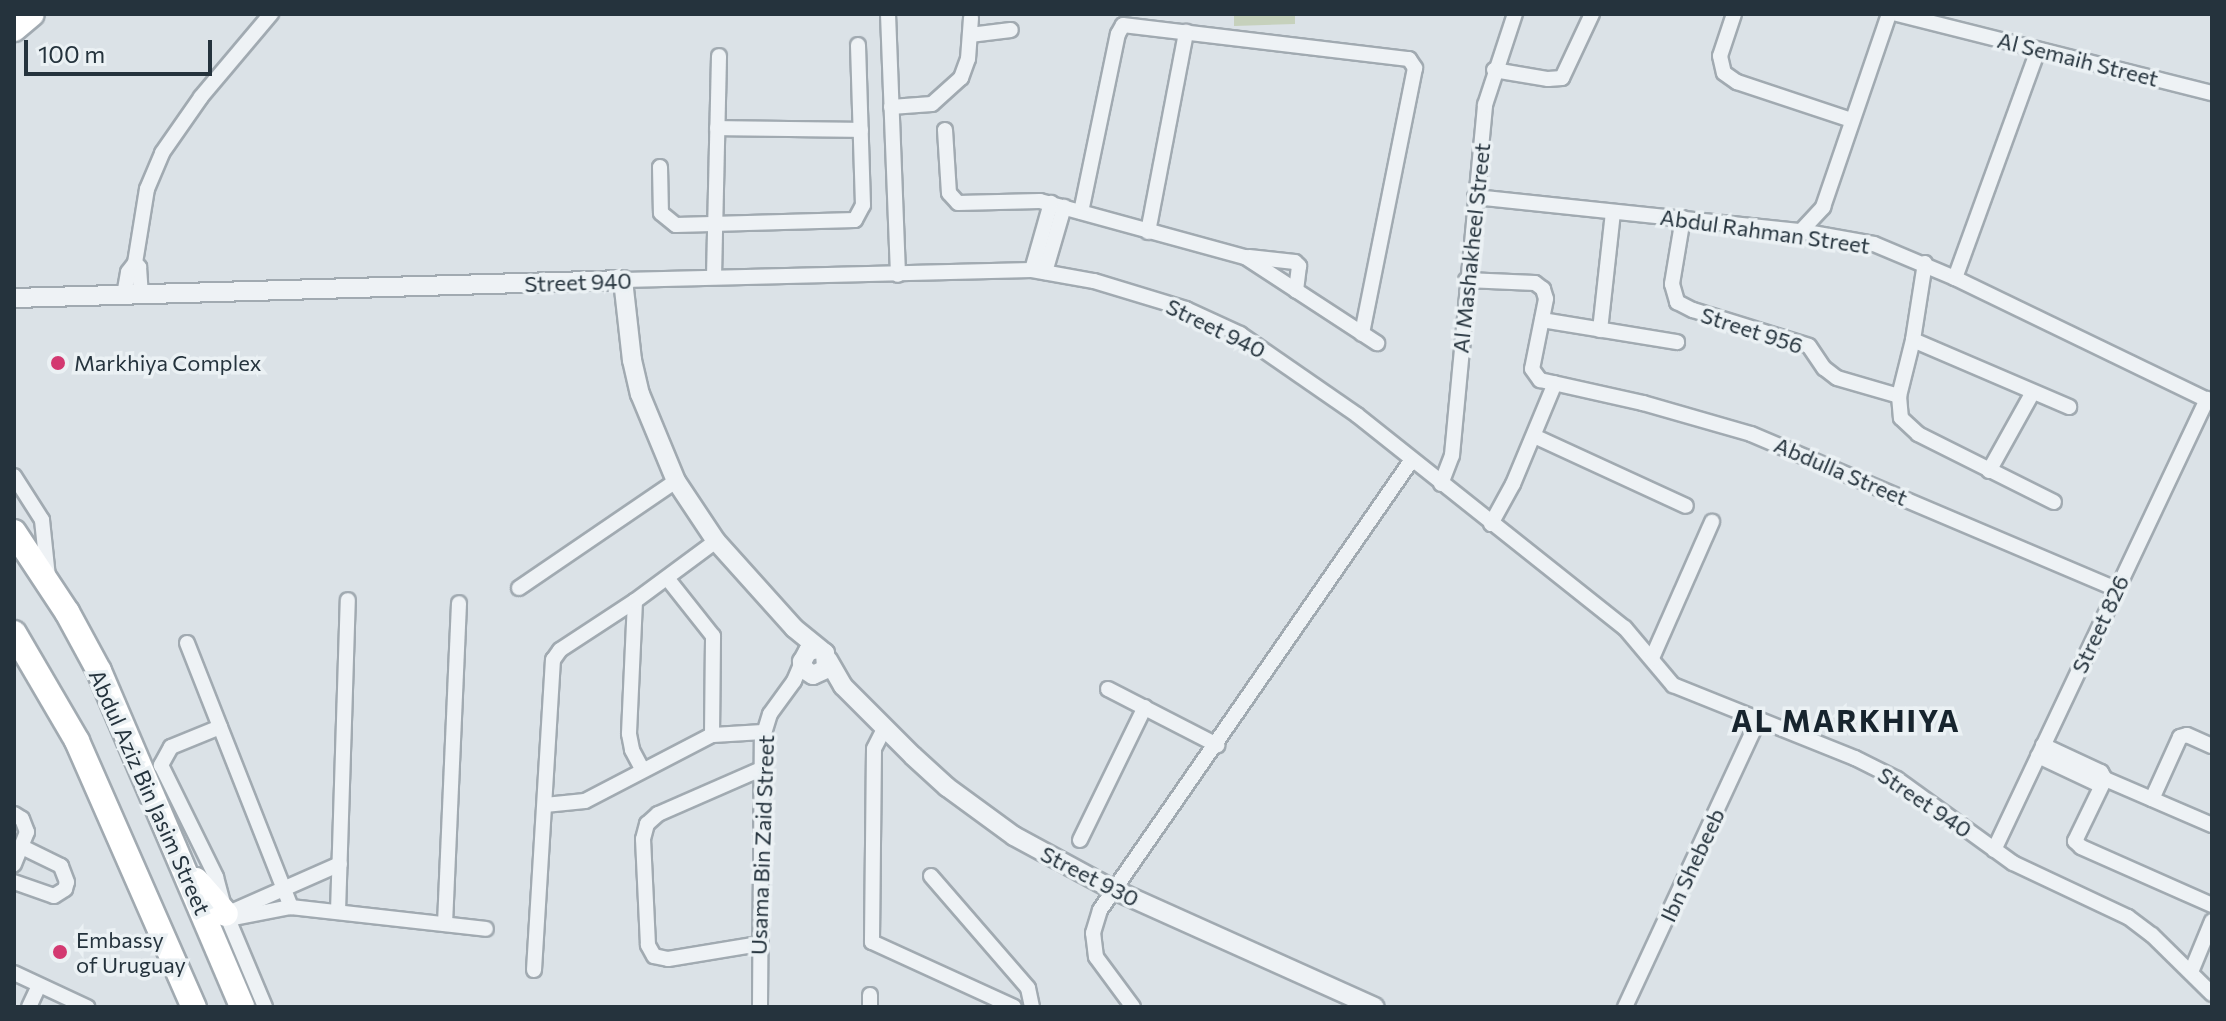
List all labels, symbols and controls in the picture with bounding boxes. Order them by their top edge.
scale bar [28,24,216,74]
street label: Al Semaih Street [1995,26,2161,92]
text: 100 m [38,39,105,68]
street label: Al Mashakheel Street [1447,142,1495,354]
street label: Abdul Rahman Street [1658,203,1872,259]
street label: Street 940 [524,267,632,297]
street label: Street 940 [1162,293,1270,363]
street label: Street 956 [1698,301,1806,359]
place label: Markhiya Complex [74,350,262,376]
marker: Markhiya Complex [49,354,67,372]
street label: Abdulla Street [1770,431,1912,511]
street label: Street 826 [2066,571,2134,677]
street label: Abdul Aziz Bin Jasim Street [84,665,216,919]
district label: AL MARKHIYA [1731,702,1961,738]
street label: Usama Bin Zaid Street [745,735,779,955]
street label: Street 940 [1873,761,1977,843]
street label: Ibn Shebeeb [1654,804,1730,926]
street label: Street 930 [1037,840,1143,912]
place label: Embassy of Uruguay [76,926,186,978]
marker: Embassy of Uruguay [51,943,69,961]

